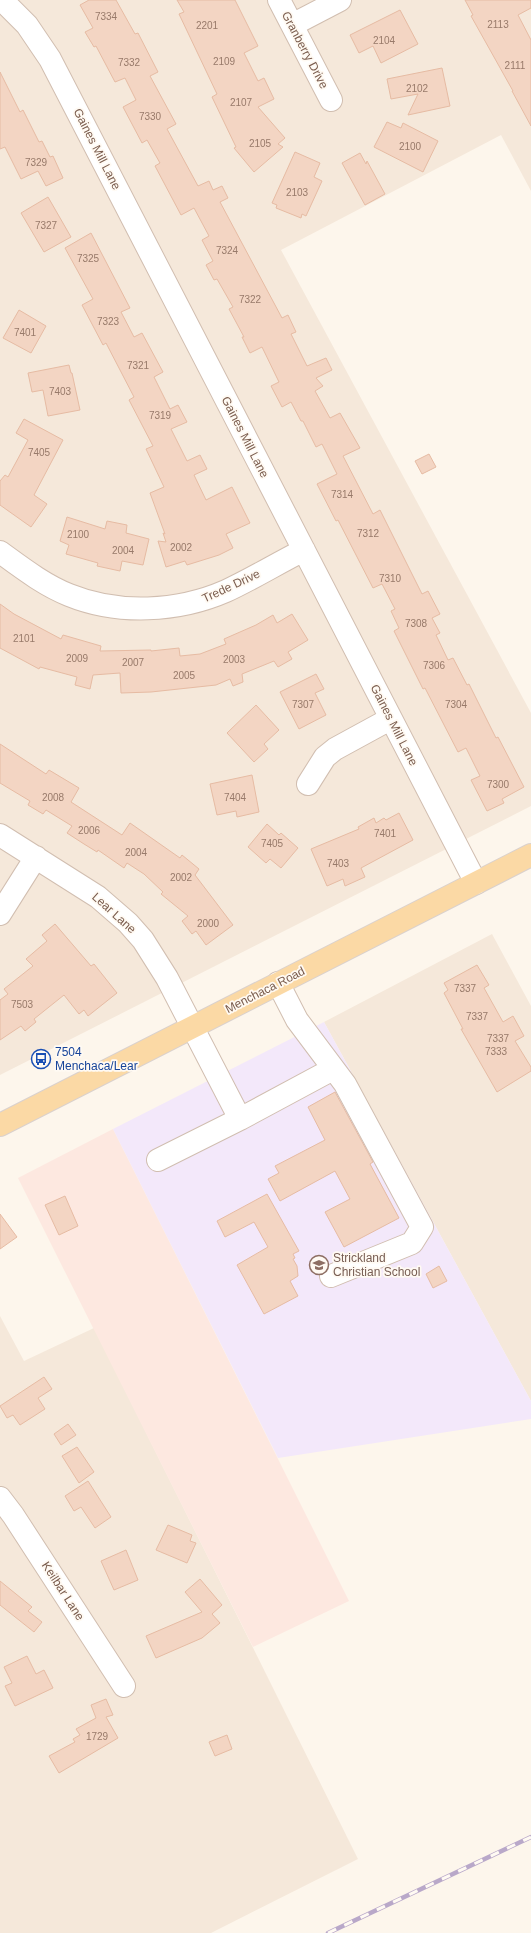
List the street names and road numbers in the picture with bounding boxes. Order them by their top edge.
street label: Granberry Drive [279,9,331,91]
street label: Gaines Mill Lane [70,106,124,192]
street label: Gaines Mill Lane [218,394,272,480]
street label: Trede Drive [200,566,262,605]
street label: Gaines Mill Lane [367,682,421,768]
street label: Lear Lane [89,890,139,937]
street label: Menchaca Road [223,964,307,1016]
street label: Keilbar Lane [39,1559,87,1623]

